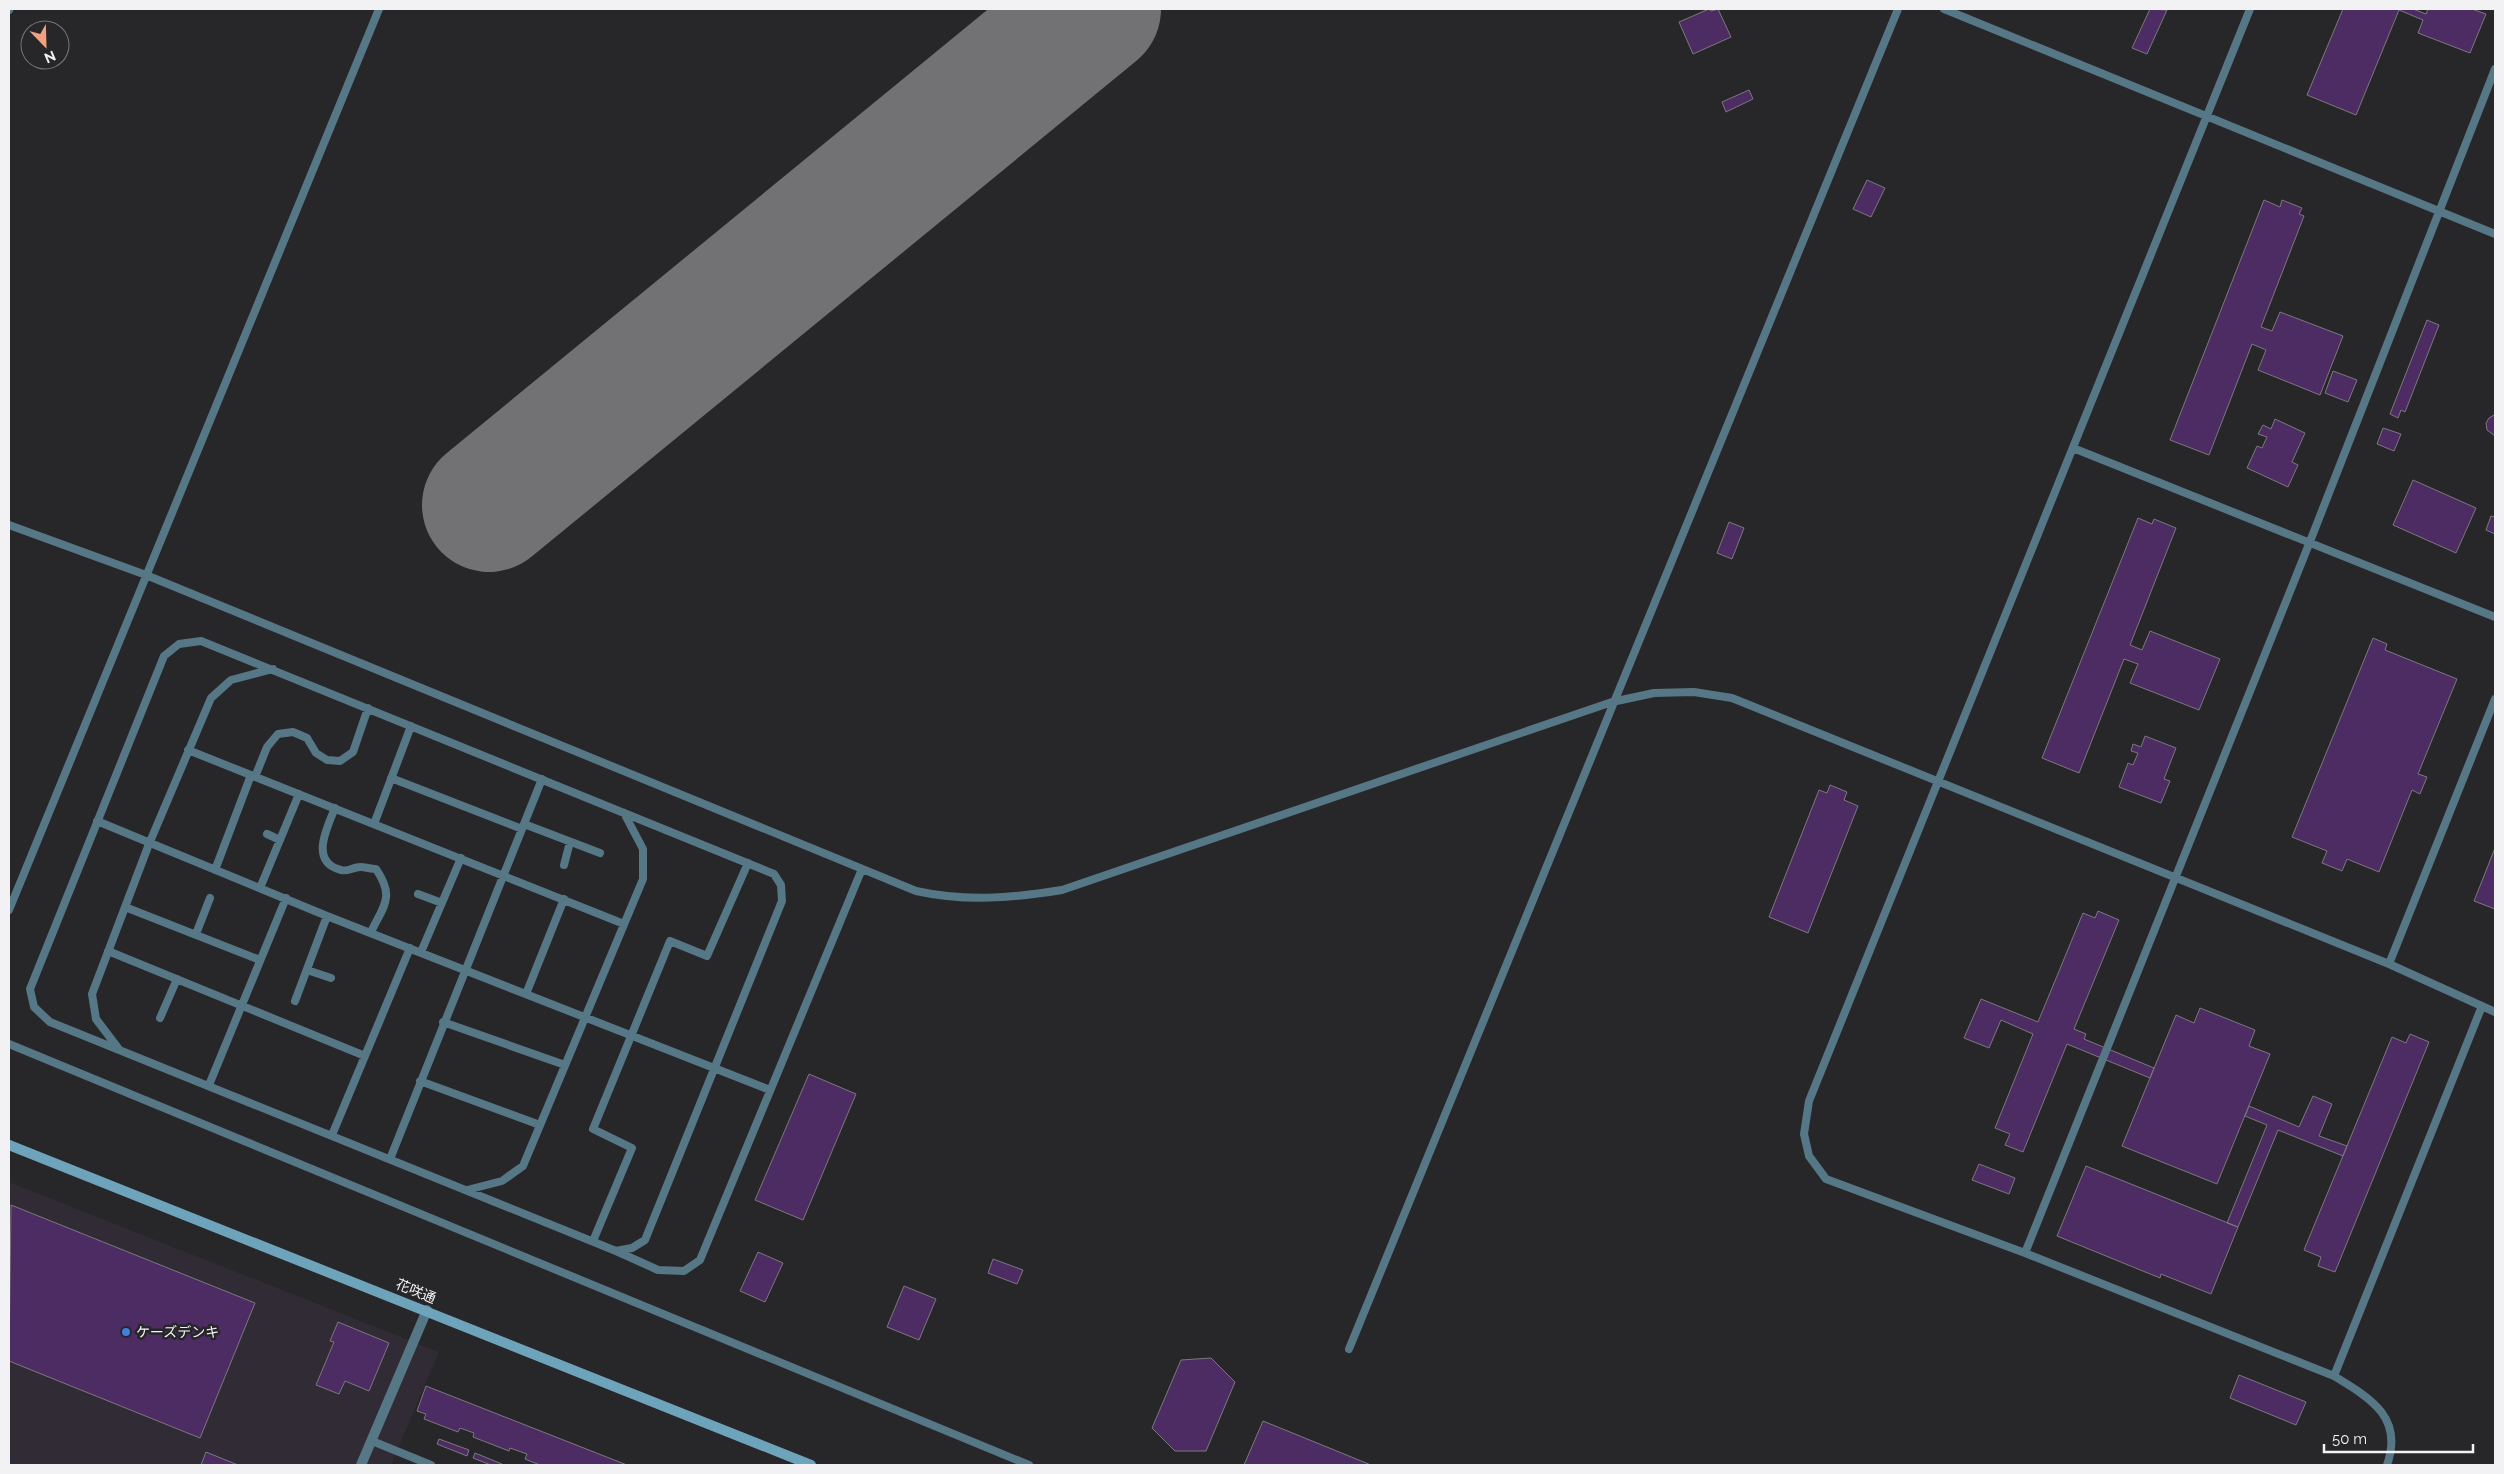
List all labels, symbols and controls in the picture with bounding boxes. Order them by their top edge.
north arrow [20,20,70,70]
text: N [42,48,58,66]
street label: 花咲通 [394,1276,438,1306]
place label: ケーズデンキ [136,1324,219,1340]
marker: ケーズデンキ [120,1326,132,1338]
scale bar [2324,1422,2473,1454]
text: 50 m [2332,1430,2367,1448]

